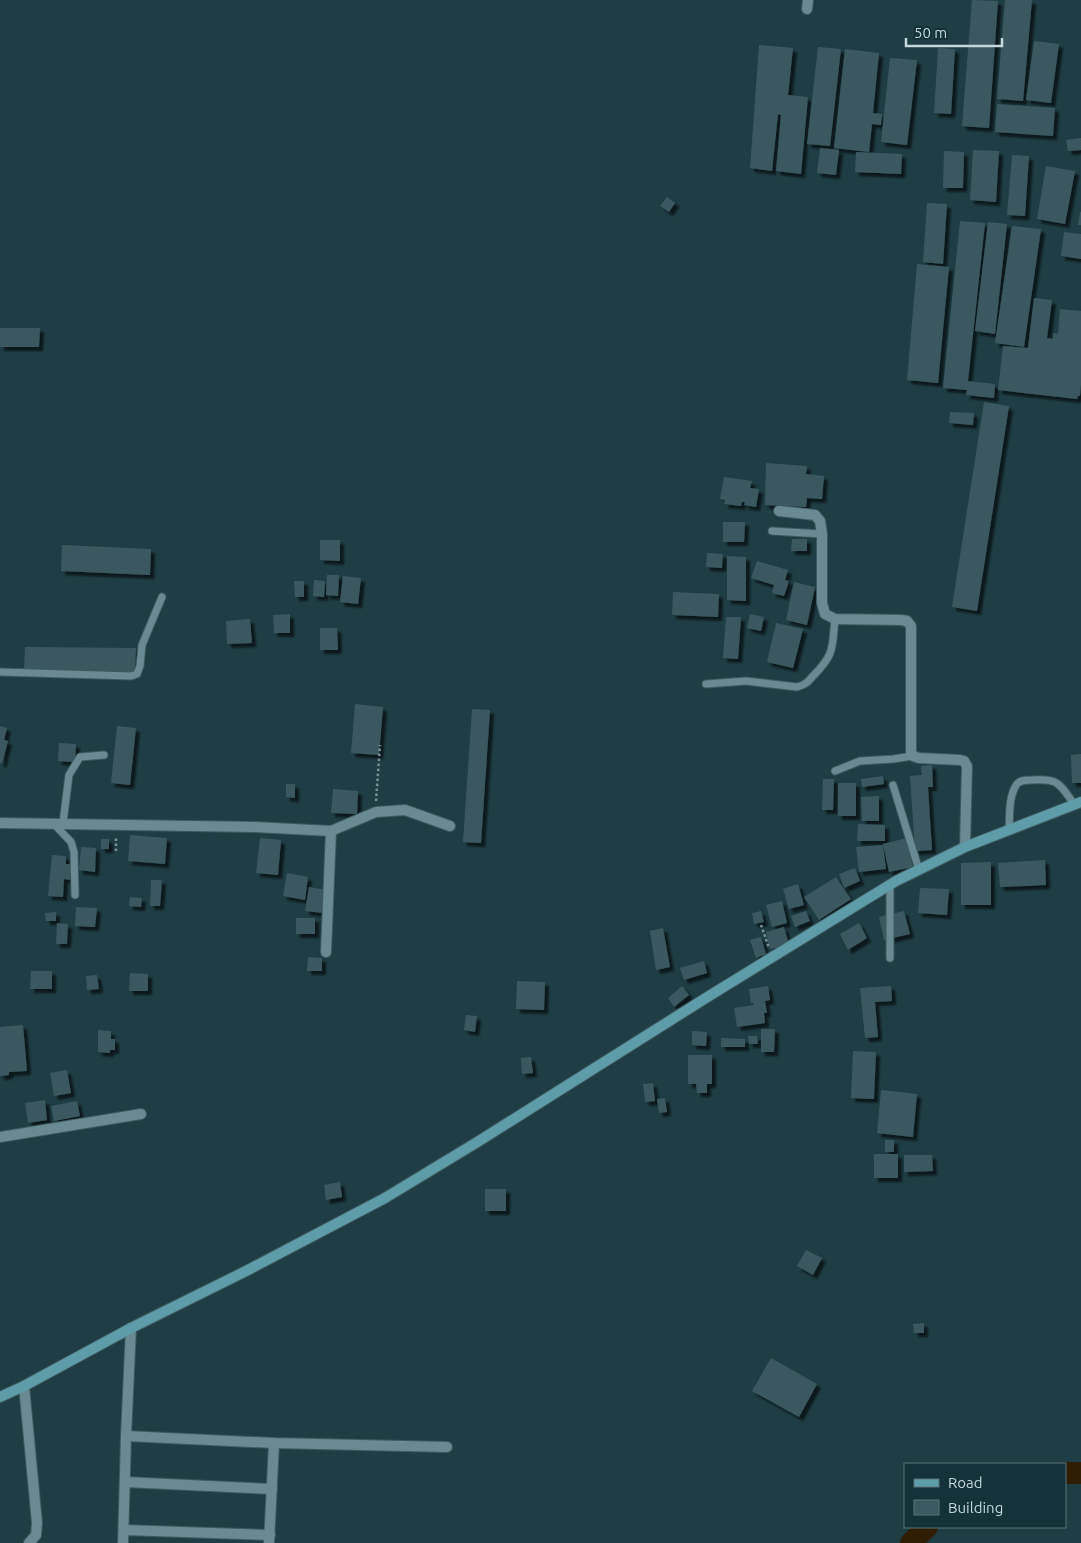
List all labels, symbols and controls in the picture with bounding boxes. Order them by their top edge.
scale bar [906,15,1002,47]
text: 50 m [914,24,947,41]
legend [904,1463,1066,1528]
text: Road [948,1474,983,1491]
text: Building [948,1499,1003,1516]

